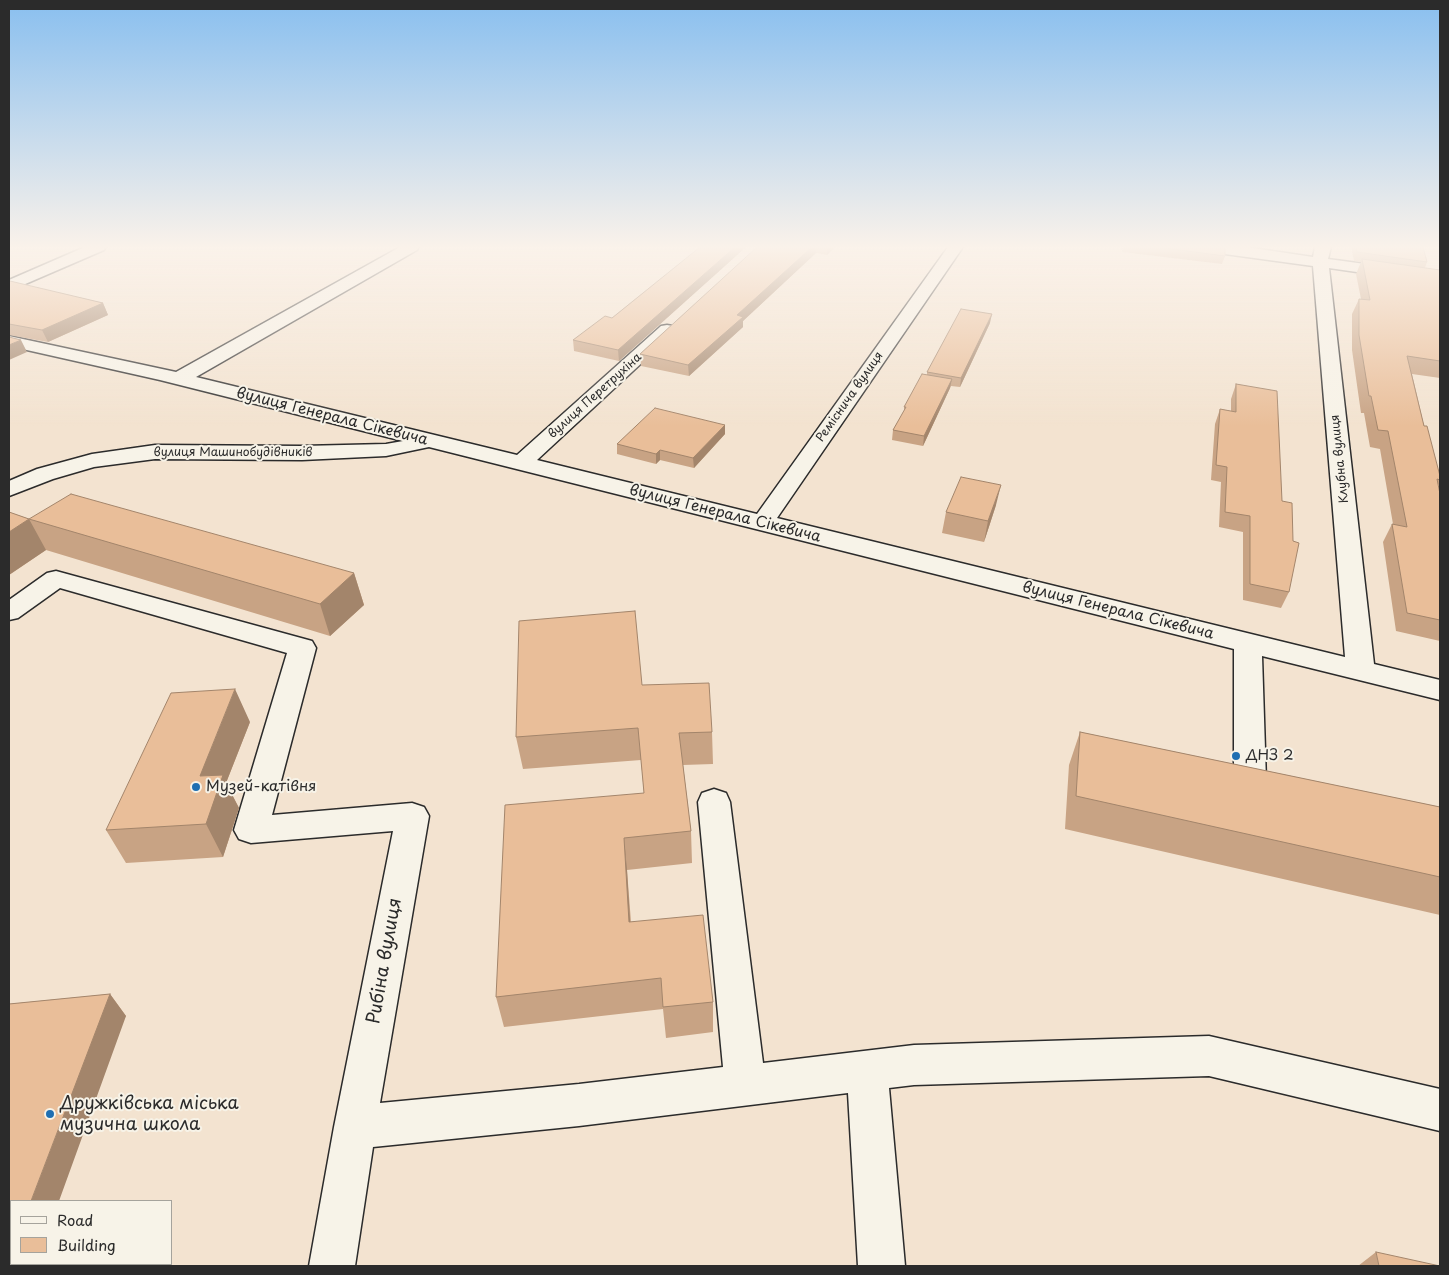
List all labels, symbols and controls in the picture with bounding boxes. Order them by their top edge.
street label: Реміснича вулиця [814,349,886,445]
street label: вулиця Перетрухіна [545,350,645,442]
street label: вулиця Генерала Сікевича [234,384,430,450]
street label: Клубна вулиця [1328,414,1352,504]
street label: вулиця Машинобудівників [153,446,313,460]
street label: вулиця Генерала Сікевича [627,481,823,547]
street label: вулиця Генерала Сікевича [1020,578,1216,644]
place label: ДНЗ 2 [1246,747,1294,765]
marker: ДНЗ 2 [1230,750,1242,762]
place label: Музей-катівня [206,778,316,796]
marker: Музей-катівня [190,781,202,793]
street label: Рибіна вулиця [363,896,407,1026]
place label: Дружківська міська музична школа [60,1093,239,1136]
marker: Дружківська міська музична школа [44,1108,56,1120]
legend [10,1200,172,1265]
text: Road [57,1208,93,1231]
text: Building [57,1233,116,1256]

